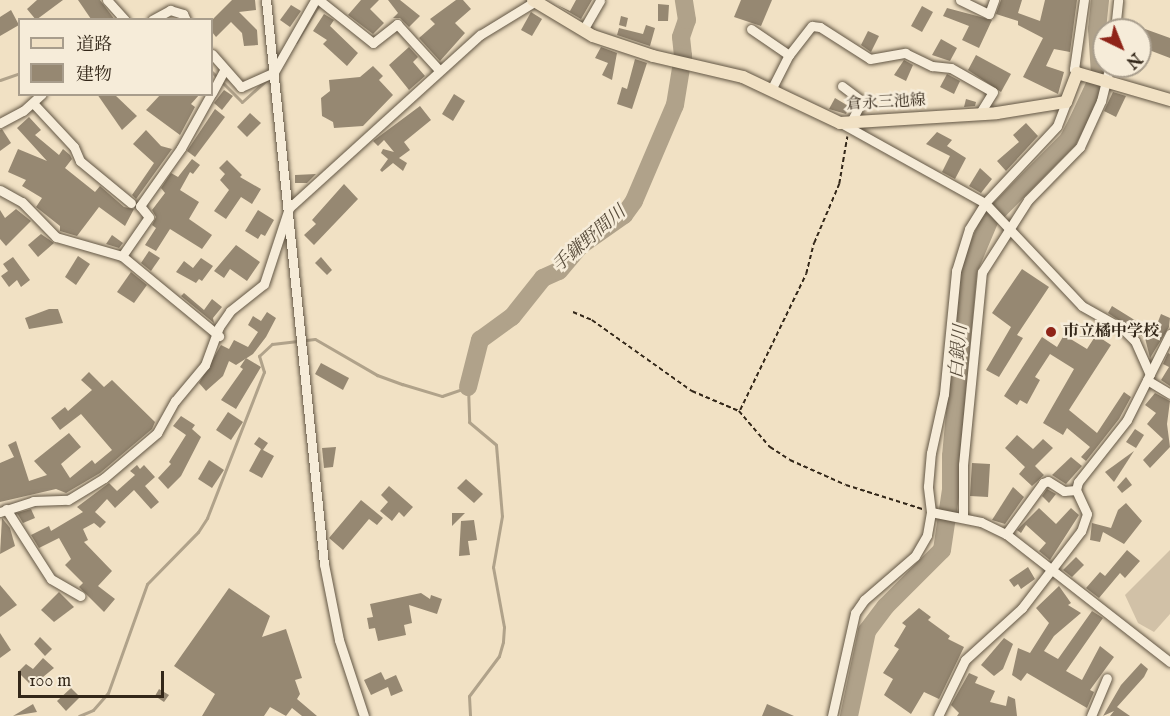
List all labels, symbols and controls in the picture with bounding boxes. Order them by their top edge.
legend [18,18,213,96]
north arrow [1092,18,1152,78]
text: 道路 [76,34,112,57]
text: N [1121,48,1145,72]
text: 建物 [76,64,112,87]
street label: 倉永三池線 [846,91,926,115]
water label: 手鎌野間川 [549,202,631,278]
place label: 市立橘中学校 [1063,322,1159,342]
water label: 白銀川 [947,324,973,380]
marker: 市立橘中学校 [1044,325,1058,339]
scale bar [21,659,166,697]
text: 100 m [29,670,71,693]

